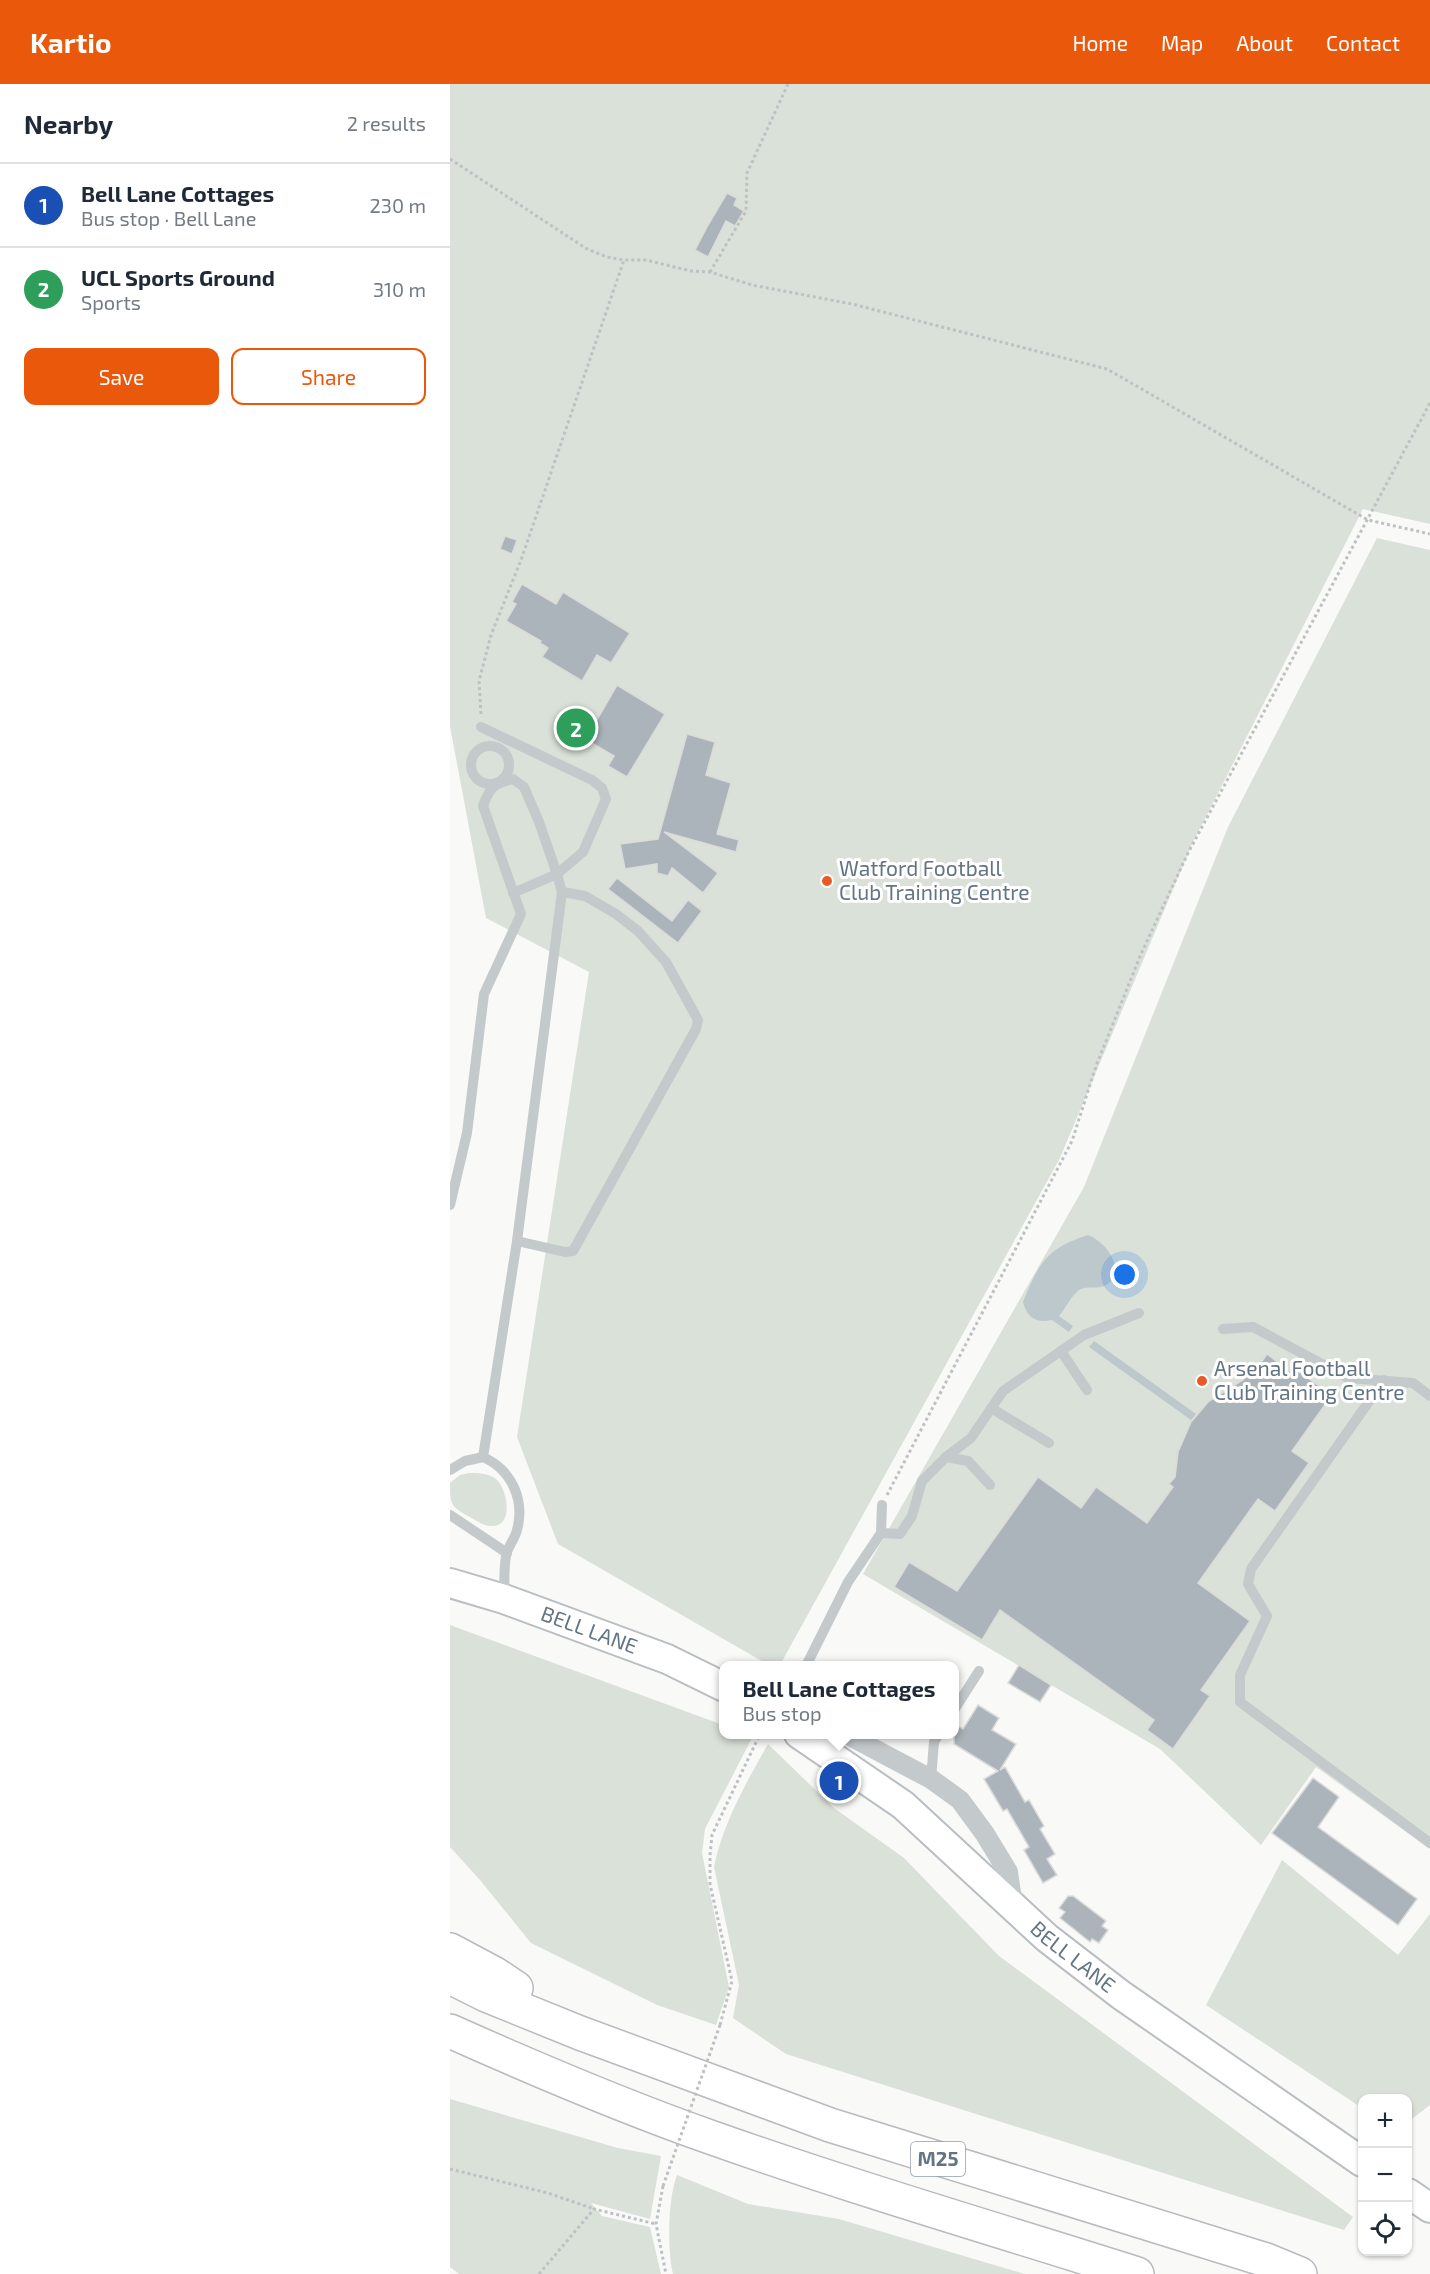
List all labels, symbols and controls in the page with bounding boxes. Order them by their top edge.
text: Kartio [30,25,111,59]
text: Home [1072,30,1128,55]
text: Map [1161,30,1203,55]
text: About [1236,30,1293,55]
text: Contact [1326,30,1400,55]
text: Nearby [24,108,113,139]
text: 2 results [347,111,426,135]
text: Bell Lane Cottages [81,180,274,206]
text: 1 [39,193,48,217]
text: 230 m [370,193,426,217]
text: Bus stop · Bell Lane [81,206,256,230]
text: UCL Sports Ground [81,264,275,290]
text: 2 [38,277,49,301]
text: 310 m [373,277,426,301]
text: Sports [81,290,141,314]
button: Save [24,348,219,405]
button: Share [231,348,426,405]
pin: 2 [556,706,596,750]
place label: Watford Football Club Training Centre [839,855,1030,904]
marker: Watford Football Club Training Centre [820,874,834,888]
your location [1110,1260,1139,1289]
place label: Arsenal Football Club Training Centre [1214,1355,1405,1404]
marker: Arsenal Football Club Training Centre [1195,1374,1209,1388]
street label: BELL LANE [538,1600,641,1658]
popup [719,1661,959,1739]
text: Bell Lane Cottages [742,1675,936,1701]
text: Bus stop [742,1701,822,1725]
pin: 1 [820,1758,858,1804]
street label: BELL LANE [1026,1915,1121,1997]
map controls [1358,2094,1412,2256]
button: + [1358,2094,1412,2148]
road number: M25 [911,2142,965,2176]
button: − [1358,2148,1412,2202]
button: locate [1358,2202,1412,2256]

